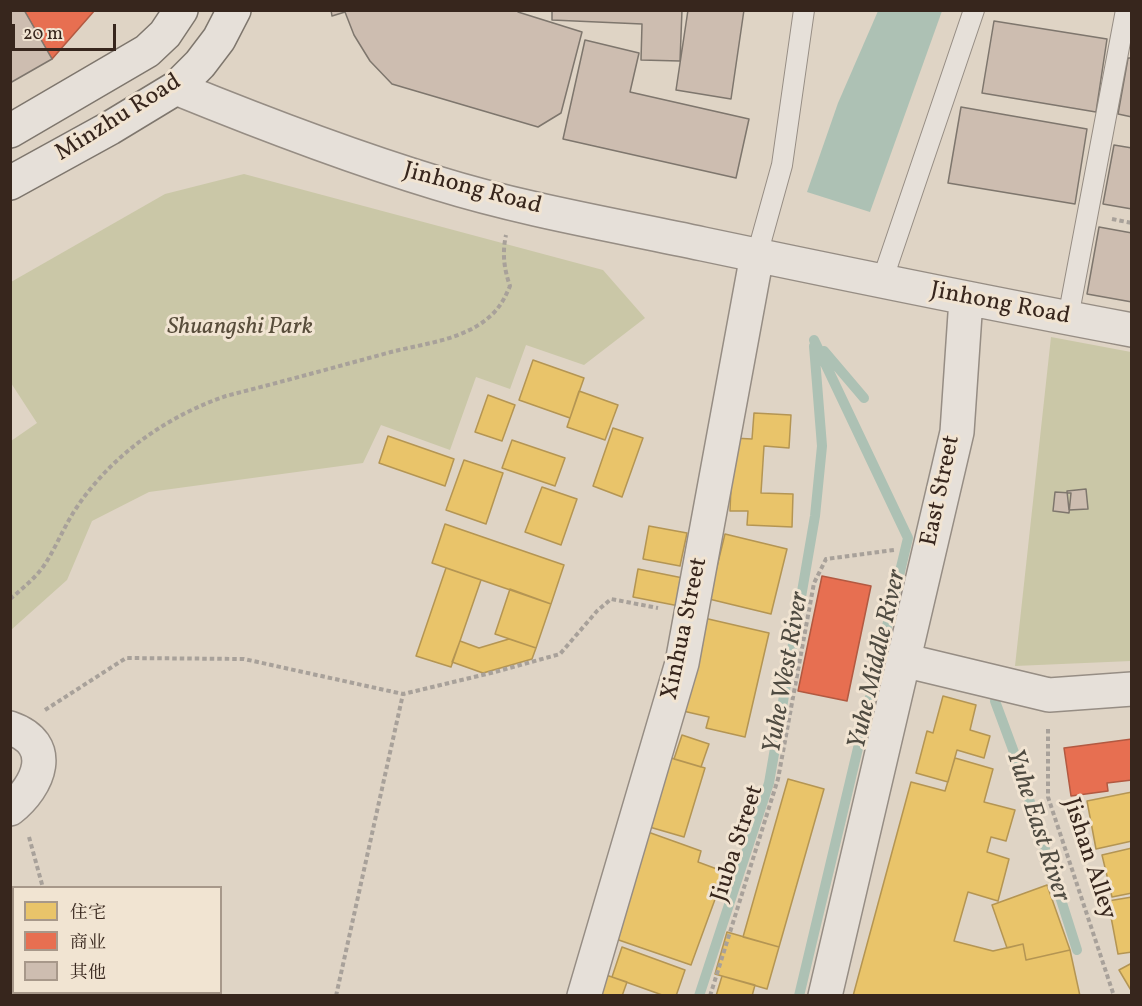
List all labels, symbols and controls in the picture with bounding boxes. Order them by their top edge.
scale bar [15,12,118,50]
text: 20 m [23,22,63,47]
street label: Minzhu Road [51,69,187,169]
street label: Jinhong Road [400,158,544,222]
street label: Jinhong Road [928,277,1072,333]
park label: Shuangshi Park [167,315,313,343]
street label: East Street [916,433,968,549]
street label: Xinhua Street [657,555,715,703]
water label: Yuhe Middle River [843,567,915,753]
water label: Yuhe West River [758,590,818,756]
water label: Yuhe East River [997,746,1075,906]
street label: Jiuba Street [707,782,771,906]
street label: Jishan Alley [1055,795,1121,923]
legend [12,886,222,994]
text: 住宅 [70,901,106,926]
text: 商业 [70,931,106,956]
text: 其他 [70,961,106,986]

